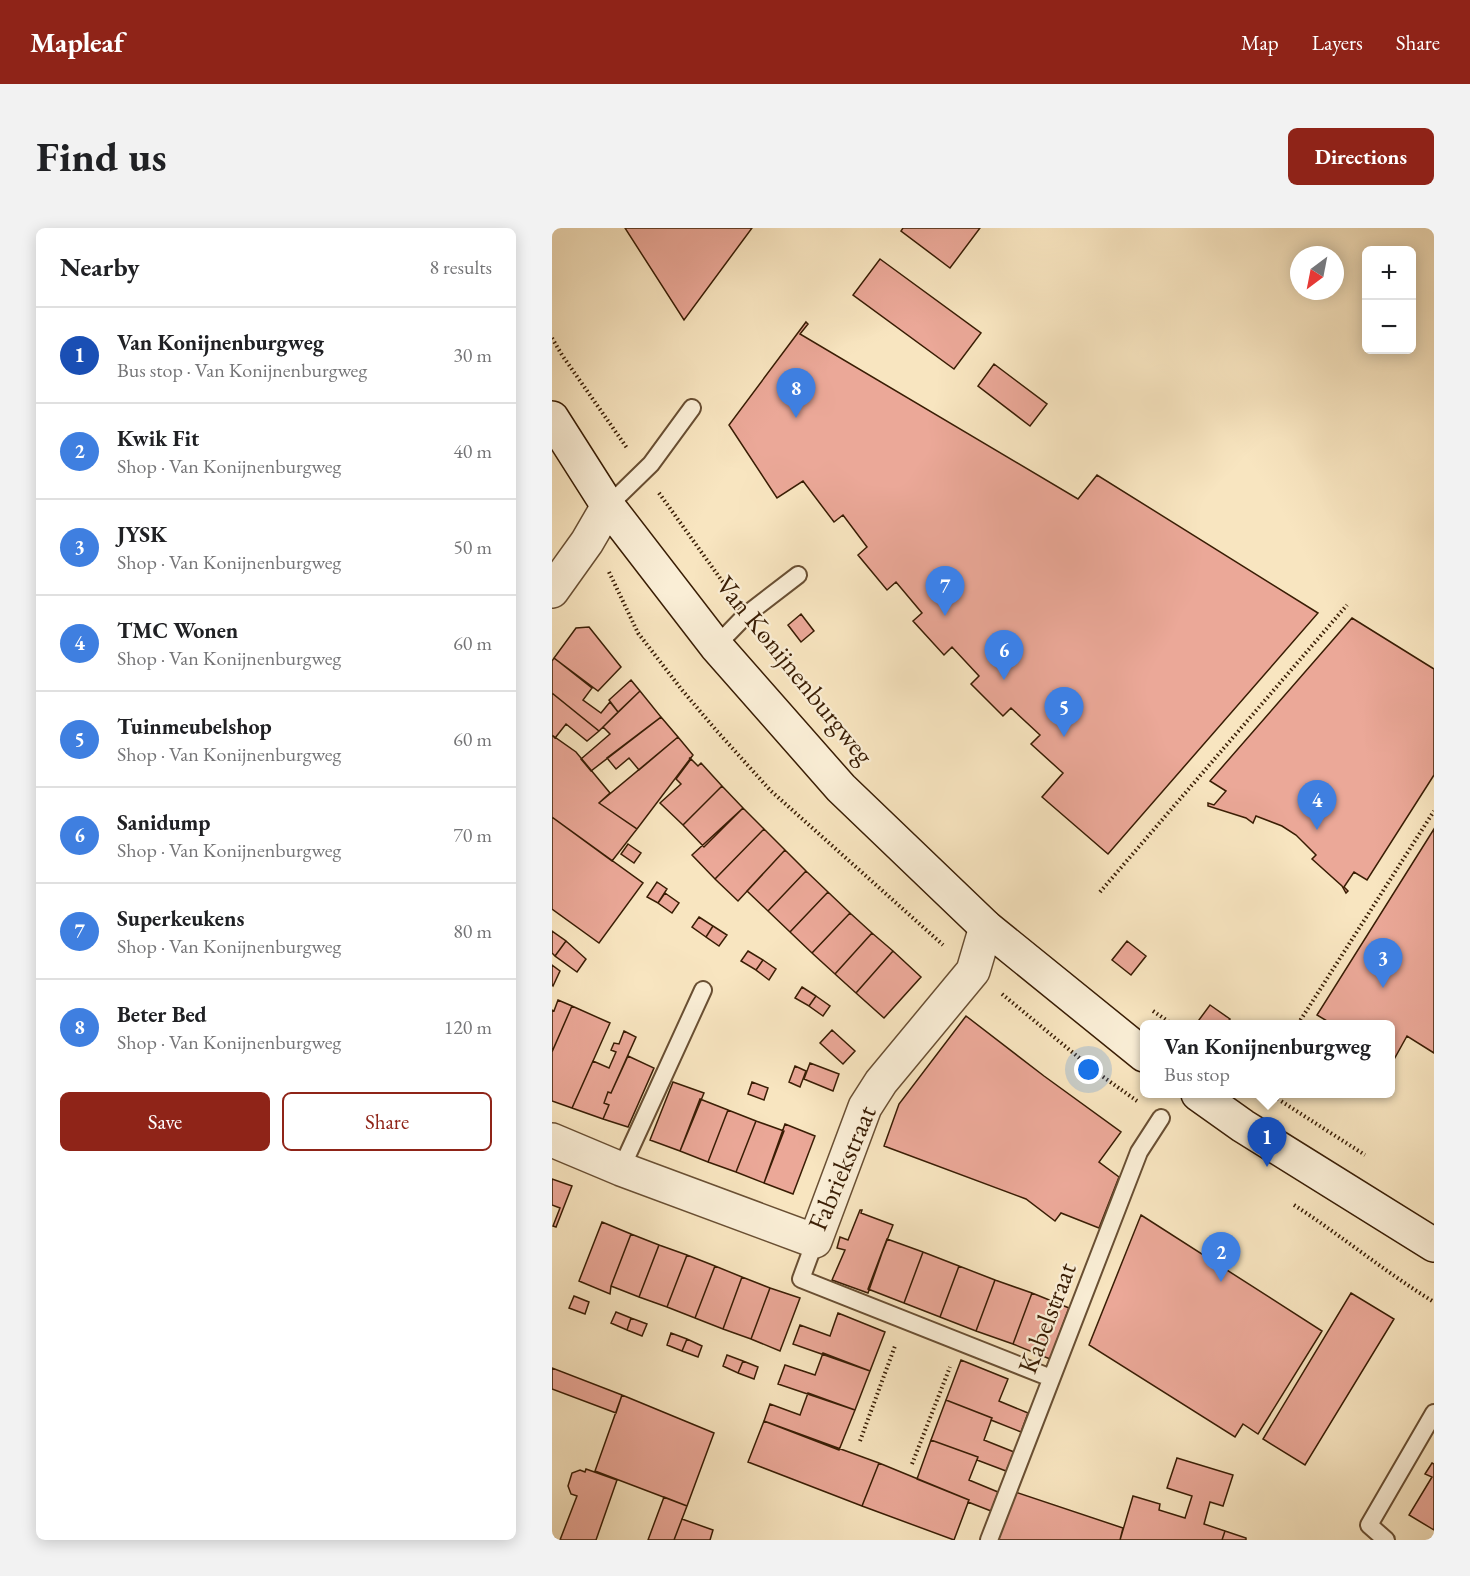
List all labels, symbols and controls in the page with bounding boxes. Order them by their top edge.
text: Mapleaf [30,24,124,60]
text: Map [1241,29,1279,56]
text: Layers [1312,29,1363,56]
text: Share [1396,29,1440,56]
button: Directions [1288,128,1434,185]
text: Find us [36,129,167,184]
north arrow [1290,246,1344,300]
map controls [1362,246,1416,354]
button: + [1362,246,1416,300]
text: Nearby [60,250,140,284]
text: 8 results [429,254,492,280]
button: − [1362,300,1416,354]
text: Van Konijnenburgweg [117,328,324,357]
text: 1 [74,342,85,368]
text: 30 m [453,342,492,368]
text: Bus stop · Van Konijnenburgweg [117,357,367,383]
pin: 8 [776,368,816,418]
text: Kwik Fit [117,424,199,453]
text: 2 [74,438,85,464]
text: 40 m [453,438,492,464]
text: Shop · Van Konijnenburgweg [117,453,341,479]
text: JYSK [117,520,167,549]
text: 3 [74,534,85,560]
text: 50 m [453,534,492,560]
text: Shop · Van Konijnenburgweg [117,549,341,575]
pin: 7 [926,566,964,616]
street label: Van Konijnenburgweg [709,568,882,771]
text: TMC Wonen [117,616,238,645]
text: 4 [74,630,85,656]
text: 60 m [453,630,492,656]
pin: 6 [984,630,1024,680]
text: Shop · Van Konijnenburgweg [117,645,341,671]
pin: 5 [1044,688,1084,737]
text: Tuinmeubelshop [117,712,272,741]
text: 5 [74,726,85,752]
text: 60 m [453,726,492,752]
text: Shop · Van Konijnenburgweg [117,741,341,767]
pin: 4 [1298,780,1336,830]
text: Sanidump [117,808,210,837]
text: 6 [74,822,85,848]
text: 70 m [453,822,492,848]
text: Shop · Van Konijnenburgweg [117,837,341,863]
text: Superkeukens [117,904,244,933]
text: 7 [74,918,85,944]
text: 80 m [453,918,492,944]
text: Shop · Van Konijnenburgweg [117,933,341,959]
pin: 3 [1364,938,1402,988]
text: Beter Bed [117,1000,207,1029]
text: 8 [74,1014,85,1040]
text: 120 m [444,1014,492,1040]
popup [1140,1020,1395,1098]
text: Shop · Van Konijnenburgweg [117,1029,341,1055]
text: Van Konijnenburgweg [1164,1032,1371,1061]
your location [1074,1055,1103,1084]
text: Bus stop [1164,1061,1230,1087]
button: Save [60,1092,270,1151]
button: Share [282,1092,492,1151]
street label: Fabriekstraat [799,1099,884,1236]
pin: 1 [1248,1118,1286,1167]
pin: 2 [1202,1232,1240,1282]
street label: Kabelstraat [1009,1257,1084,1378]

